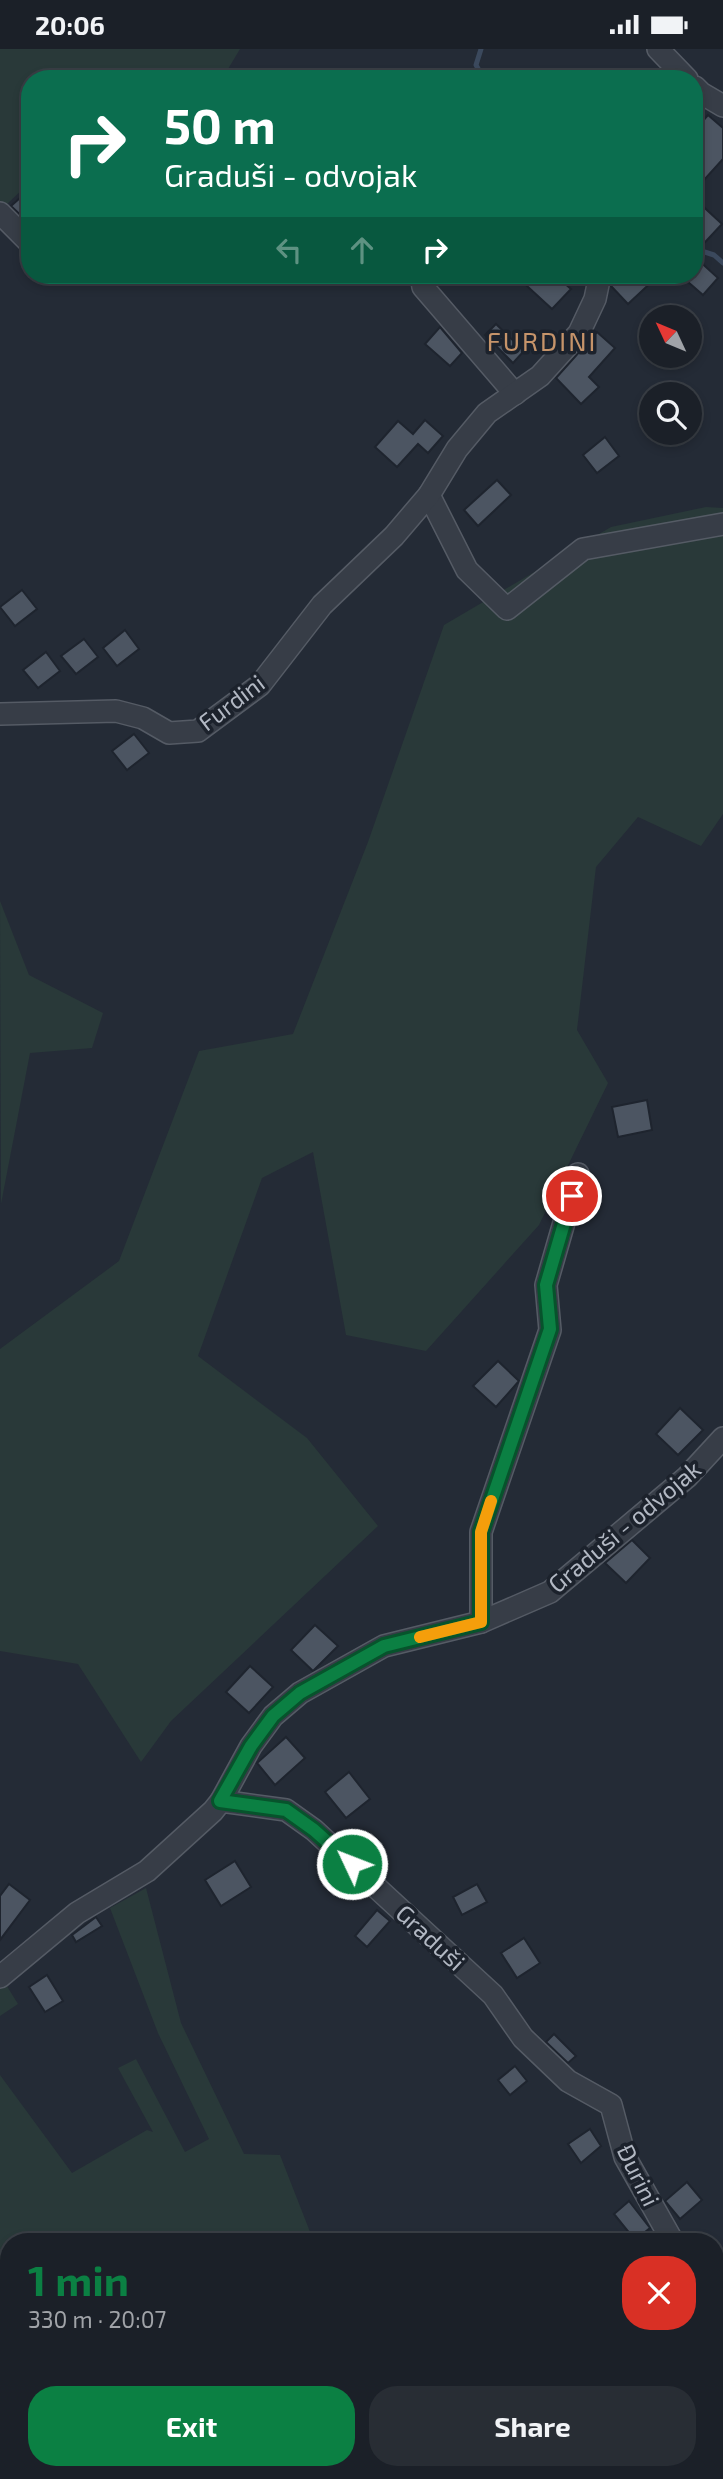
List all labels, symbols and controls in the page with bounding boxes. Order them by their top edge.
text: 20:06 [35,9,105,40]
text: 50 m [164,95,276,154]
icon: right [49,98,140,189]
text: Graduši - odvojak [164,155,417,193]
icon: left [270,231,308,269]
icon: ahead [343,231,381,269]
icon: right [416,231,454,269]
north arrow [639,305,702,367]
map controls [639,305,702,445]
district label: FURDINI [487,325,597,356]
button: search [639,382,702,445]
street label: Furdini [192,668,270,736]
pin [542,1166,602,1226]
icon: arrive [553,1177,591,1215]
street label: Graduši - odvojak [542,1454,706,1598]
position arrow [315,1827,389,1901]
street label: Graduši [391,1898,471,1976]
street label: Đurini [612,2139,666,2211]
text: 1 min [28,2254,129,2304]
button: close [622,2256,696,2330]
text: 330 m · 20:07 [28,2305,166,2333]
button: Exit [28,2386,355,2466]
button: Share [369,2386,696,2466]

